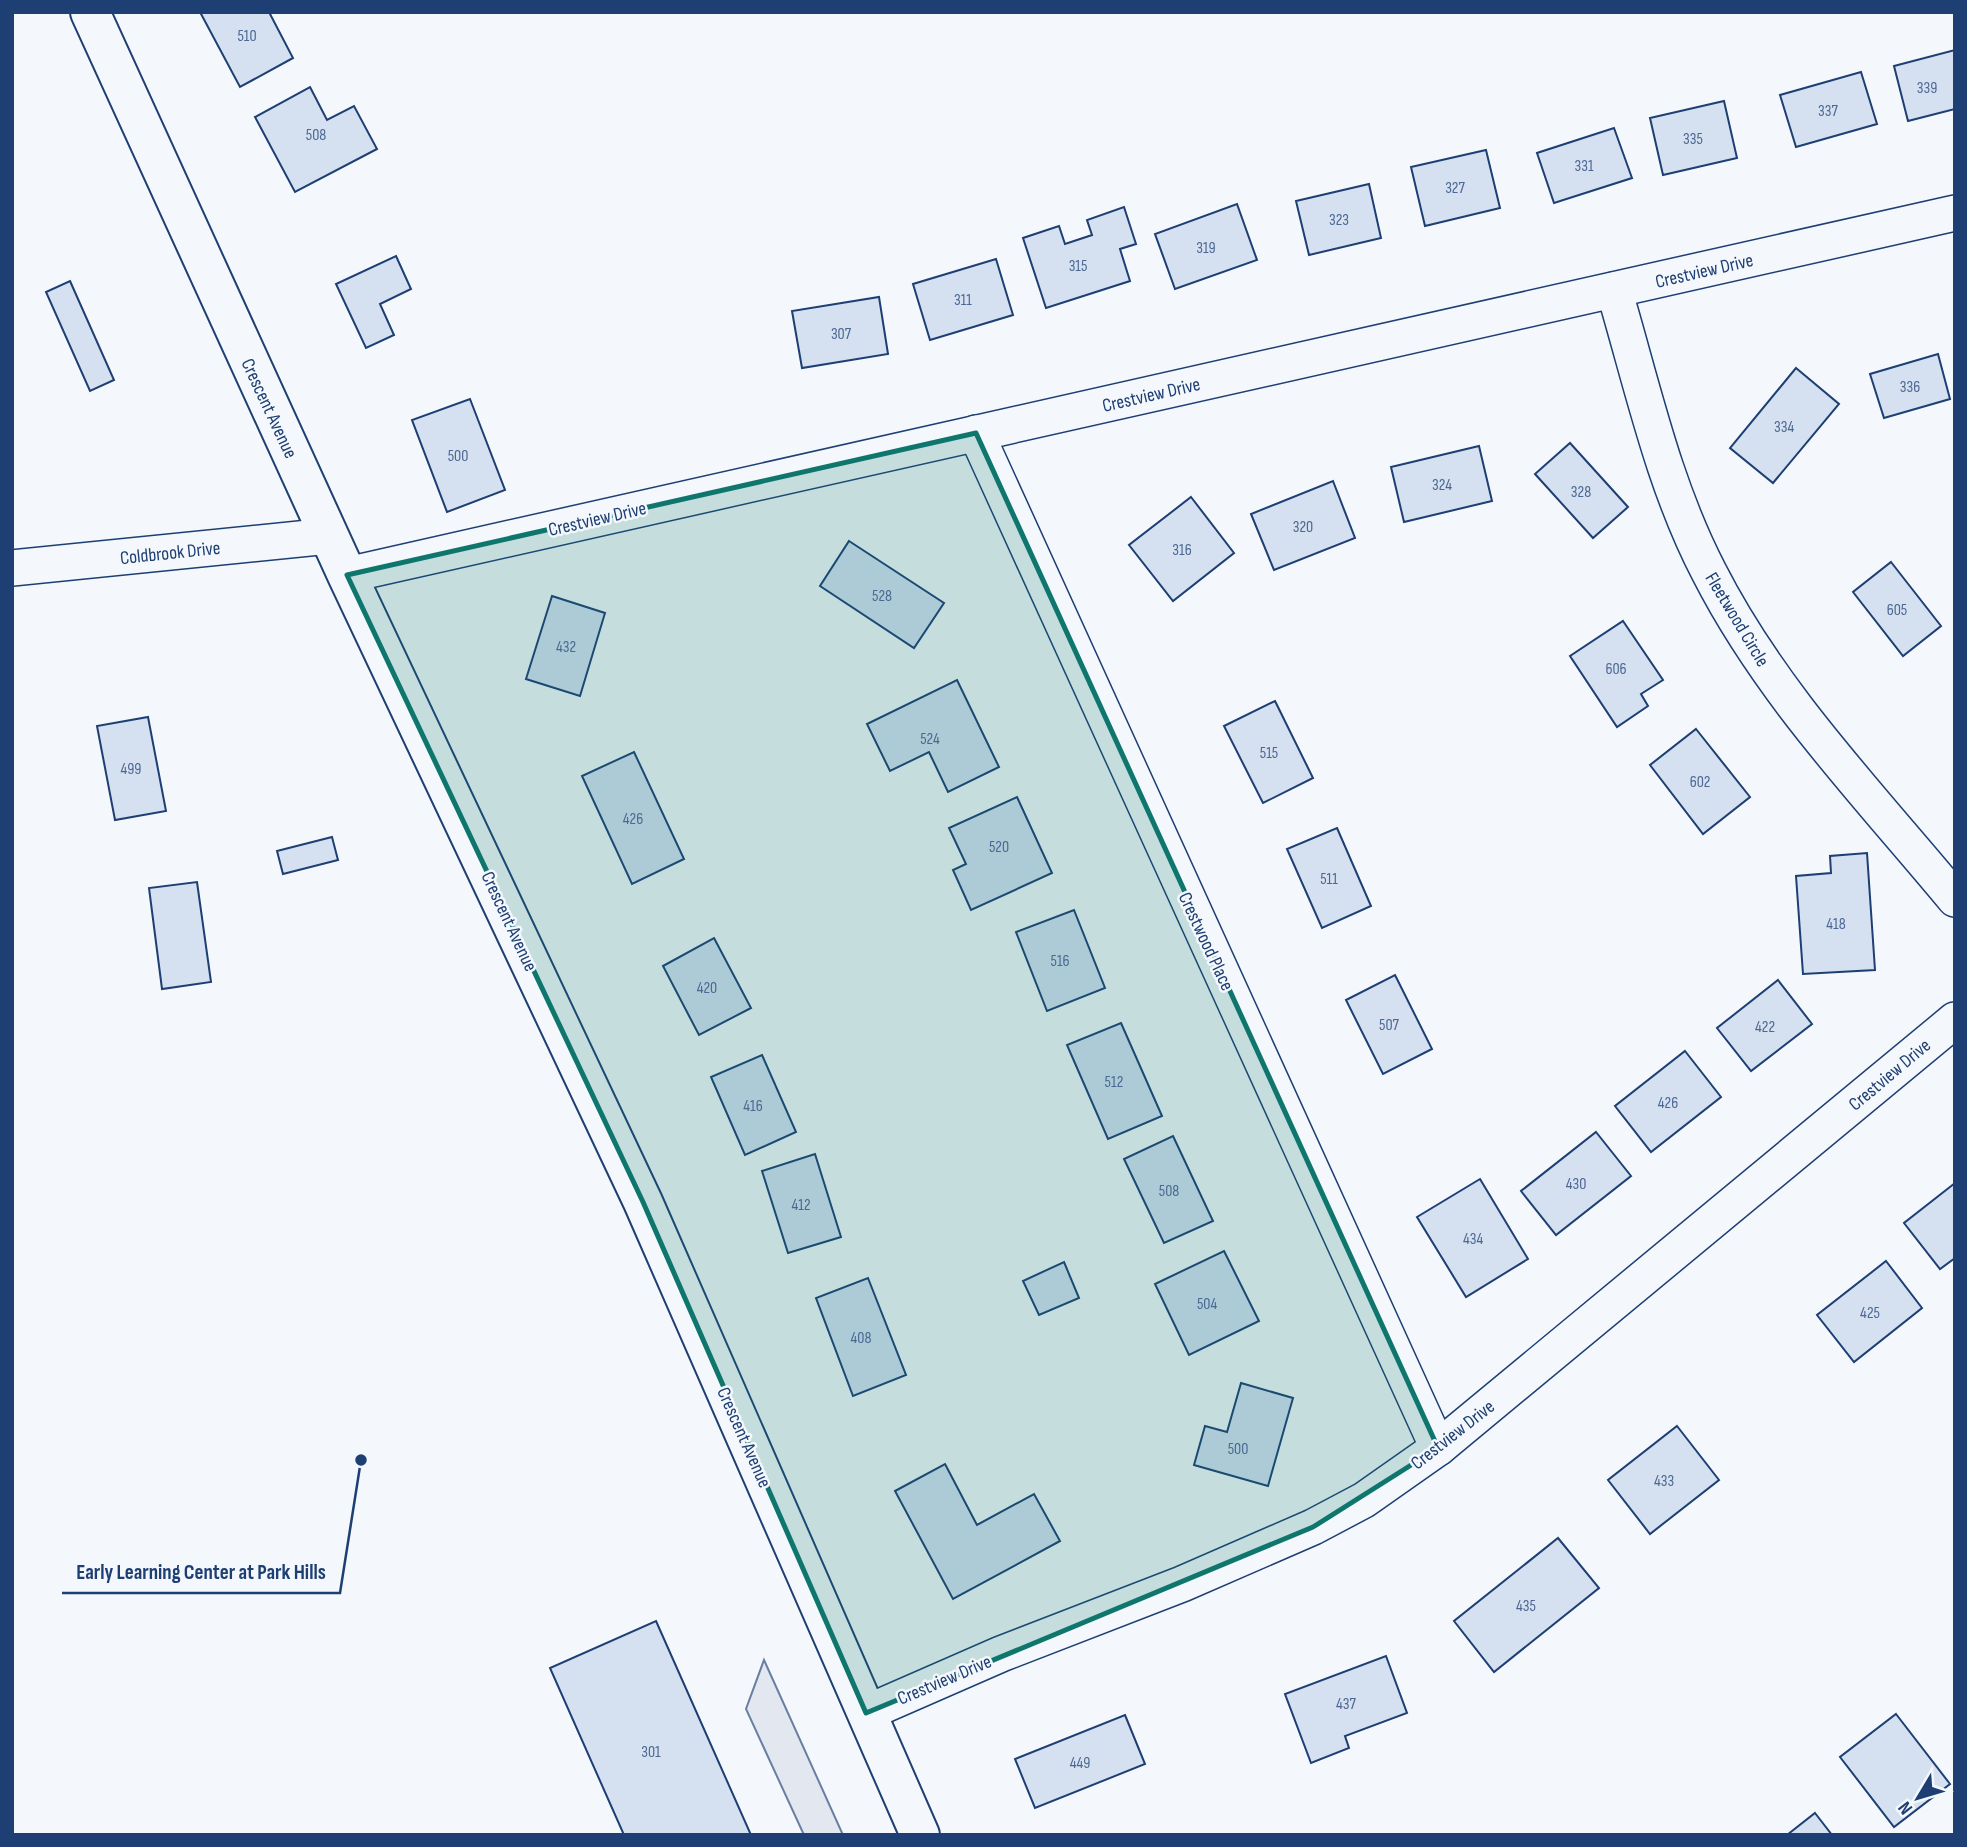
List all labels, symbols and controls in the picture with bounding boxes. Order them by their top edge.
house number: 510 [237,27,257,46]
house number: 339 [1917,79,1937,98]
house number: 337 [1818,102,1839,121]
house number: 508 [306,126,326,145]
house number: 335 [1683,130,1703,149]
house number: 331 [1574,157,1594,176]
house number: 327 [1445,179,1465,198]
house number: 323 [1329,211,1349,230]
house number: 319 [1196,239,1216,258]
street label: Crestview Drive [1653,249,1756,294]
house number: 315 [1069,257,1087,276]
house number: 311 [954,291,972,310]
house number: 307 [831,325,852,344]
street label: Crescent Avenue [236,355,302,462]
street label: Crestview Drive [1100,373,1203,418]
house number: 336 [1900,378,1920,397]
house number: 334 [1774,418,1794,437]
house number: 500 [448,447,468,466]
house number: 324 [1432,476,1452,495]
house number: 328 [1571,483,1591,502]
street label: Crestview Drive [546,497,649,542]
house number: 320 [1293,518,1313,537]
street label: Coldbrook Drive [119,537,221,570]
house number: 316 [1172,541,1192,560]
street label: Fleetwood Circle [1700,569,1774,671]
house number: 528 [872,587,892,606]
house number: 605 [1887,601,1907,620]
house number: 432 [556,638,576,657]
house number: 606 [1605,660,1627,679]
house number: 524 [920,730,940,749]
house number: 515 [1260,744,1278,763]
house number: 499 [121,760,141,779]
house number: 602 [1690,773,1710,792]
house number: 426 [623,810,643,829]
house number: 520 [989,838,1009,857]
street label: Crescent Avenue [476,868,542,975]
house number: 511 [1320,870,1338,889]
street label: Crestwood Place [1173,889,1238,994]
house number: 418 [1826,915,1846,934]
house number: 516 [1050,952,1070,971]
house number: 420 [697,979,717,998]
house number: 507 [1379,1016,1400,1035]
house number: 422 [1755,1018,1775,1037]
street label: Crestview Drive [1844,1034,1936,1116]
house number: 512 [1105,1073,1123,1092]
house number: 426 [1658,1094,1678,1113]
house number: 416 [743,1097,763,1116]
house number: 430 [1566,1175,1586,1194]
house number: 508 [1159,1182,1179,1201]
house number: 412 [791,1196,811,1215]
house number: 434 [1463,1230,1483,1249]
house number: 504 [1197,1295,1217,1314]
house number: 425 [1860,1304,1880,1323]
house number: 408 [851,1329,871,1348]
street label: Crescent Avenue [711,1384,776,1491]
street label: Crestview Drive [1406,1395,1499,1475]
house number: 500 [1228,1440,1248,1459]
house number: 433 [1654,1472,1674,1491]
callout: Early Learning Center at Park Hills [62,1551,340,1593]
text: Early Learning Center at Park Hills [76,1560,326,1585]
house number: 435 [1516,1597,1536,1616]
street label: Crestview Drive [894,1650,995,1710]
house number: 437 [1336,1695,1357,1714]
house number: 301 [641,1743,661,1762]
house number: 449 [1070,1754,1090,1773]
north arrow [1883,1763,1953,1833]
text: N [1894,1796,1918,1819]

